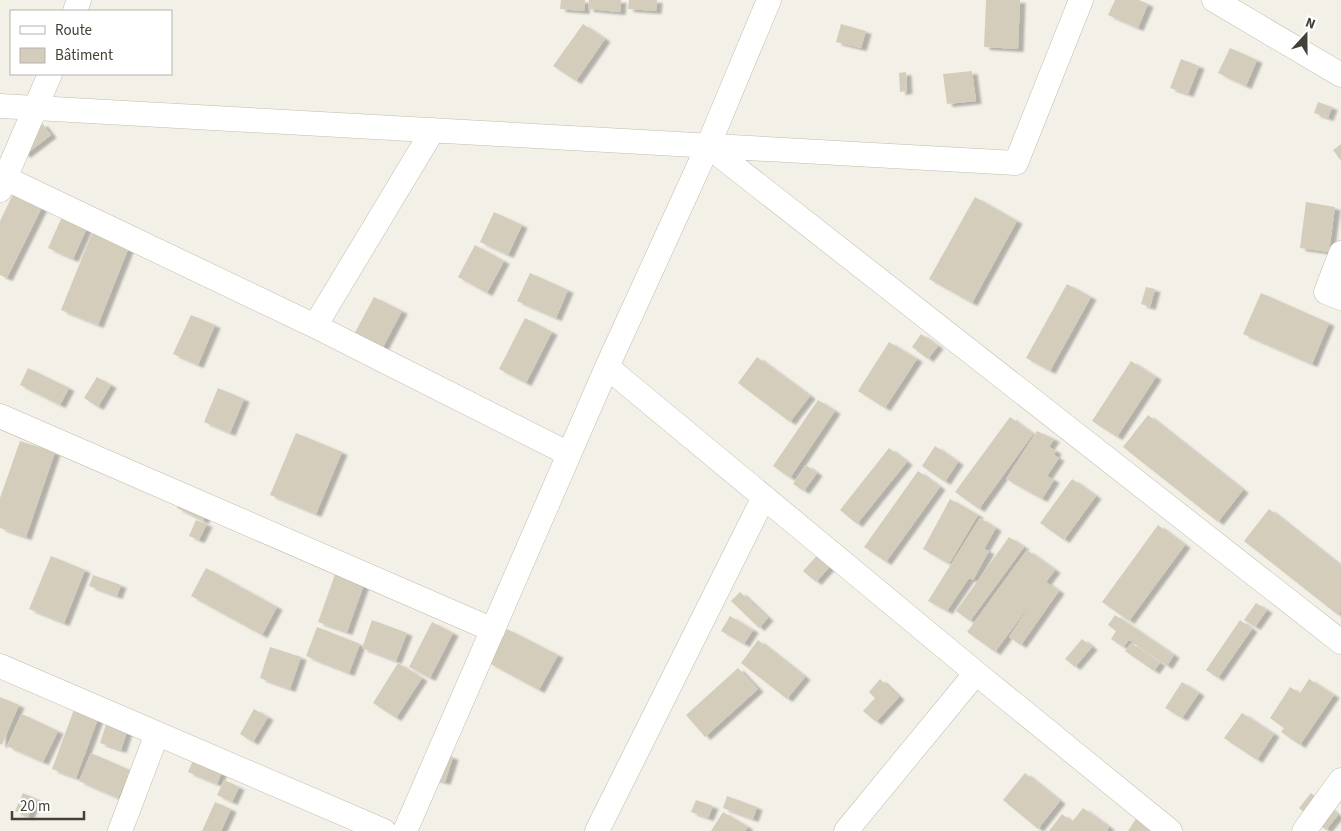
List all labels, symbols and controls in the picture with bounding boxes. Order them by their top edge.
legend [10,10,172,75]
north arrow [1281,10,1331,60]
text: N [1302,13,1318,35]
text: Route [55,20,92,41]
text: Bâtiment [55,45,113,66]
scale bar [12,788,85,820]
text: 20 m [20,796,50,817]

